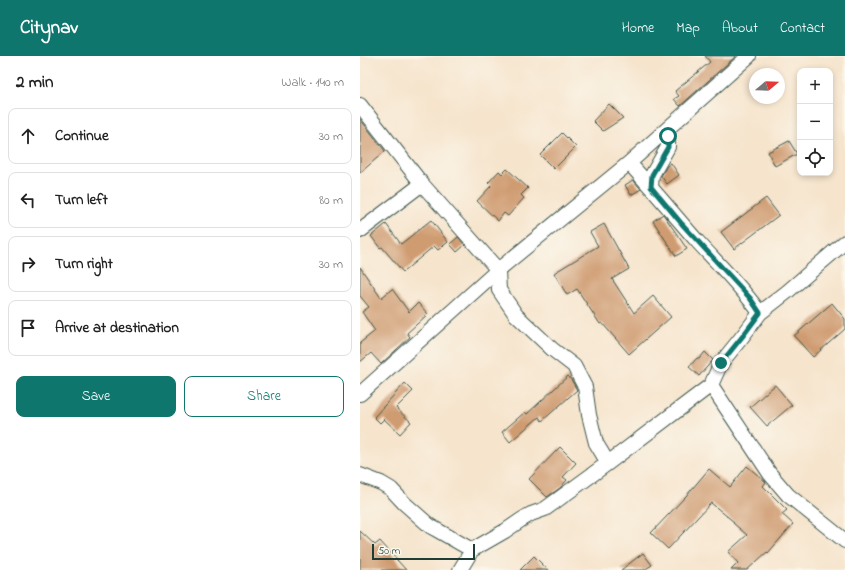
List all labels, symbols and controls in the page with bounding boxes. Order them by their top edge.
text: Citynav [20,15,78,42]
text: Home [622,18,654,39]
text: Map [676,18,700,39]
text: About [722,18,758,39]
text: Contact [780,18,825,39]
north arrow [749,68,785,104]
map controls [797,68,833,176]
button: + [797,68,833,104]
text: 2 min [16,70,53,95]
text: Walk · 140 m [281,73,344,92]
button: − [797,104,833,140]
icon: ahead [17,125,39,147]
text: Continue [55,125,109,147]
text: 30 m [319,127,343,146]
route start [659,127,677,145]
button: locate [797,140,833,176]
icon: left [17,189,39,211]
text: Turn left [55,189,108,211]
text: 80 m [319,191,343,210]
icon: right [17,253,39,275]
text: Turn right [55,253,113,275]
text: 30 m [319,255,343,274]
icon: arrive [17,317,39,339]
text: Arrive at destination [55,317,179,339]
route end [712,354,730,372]
button: Save [16,376,176,417]
button: Share [184,376,344,417]
scale bar [372,542,475,561]
text: 50 m [378,543,400,559]

